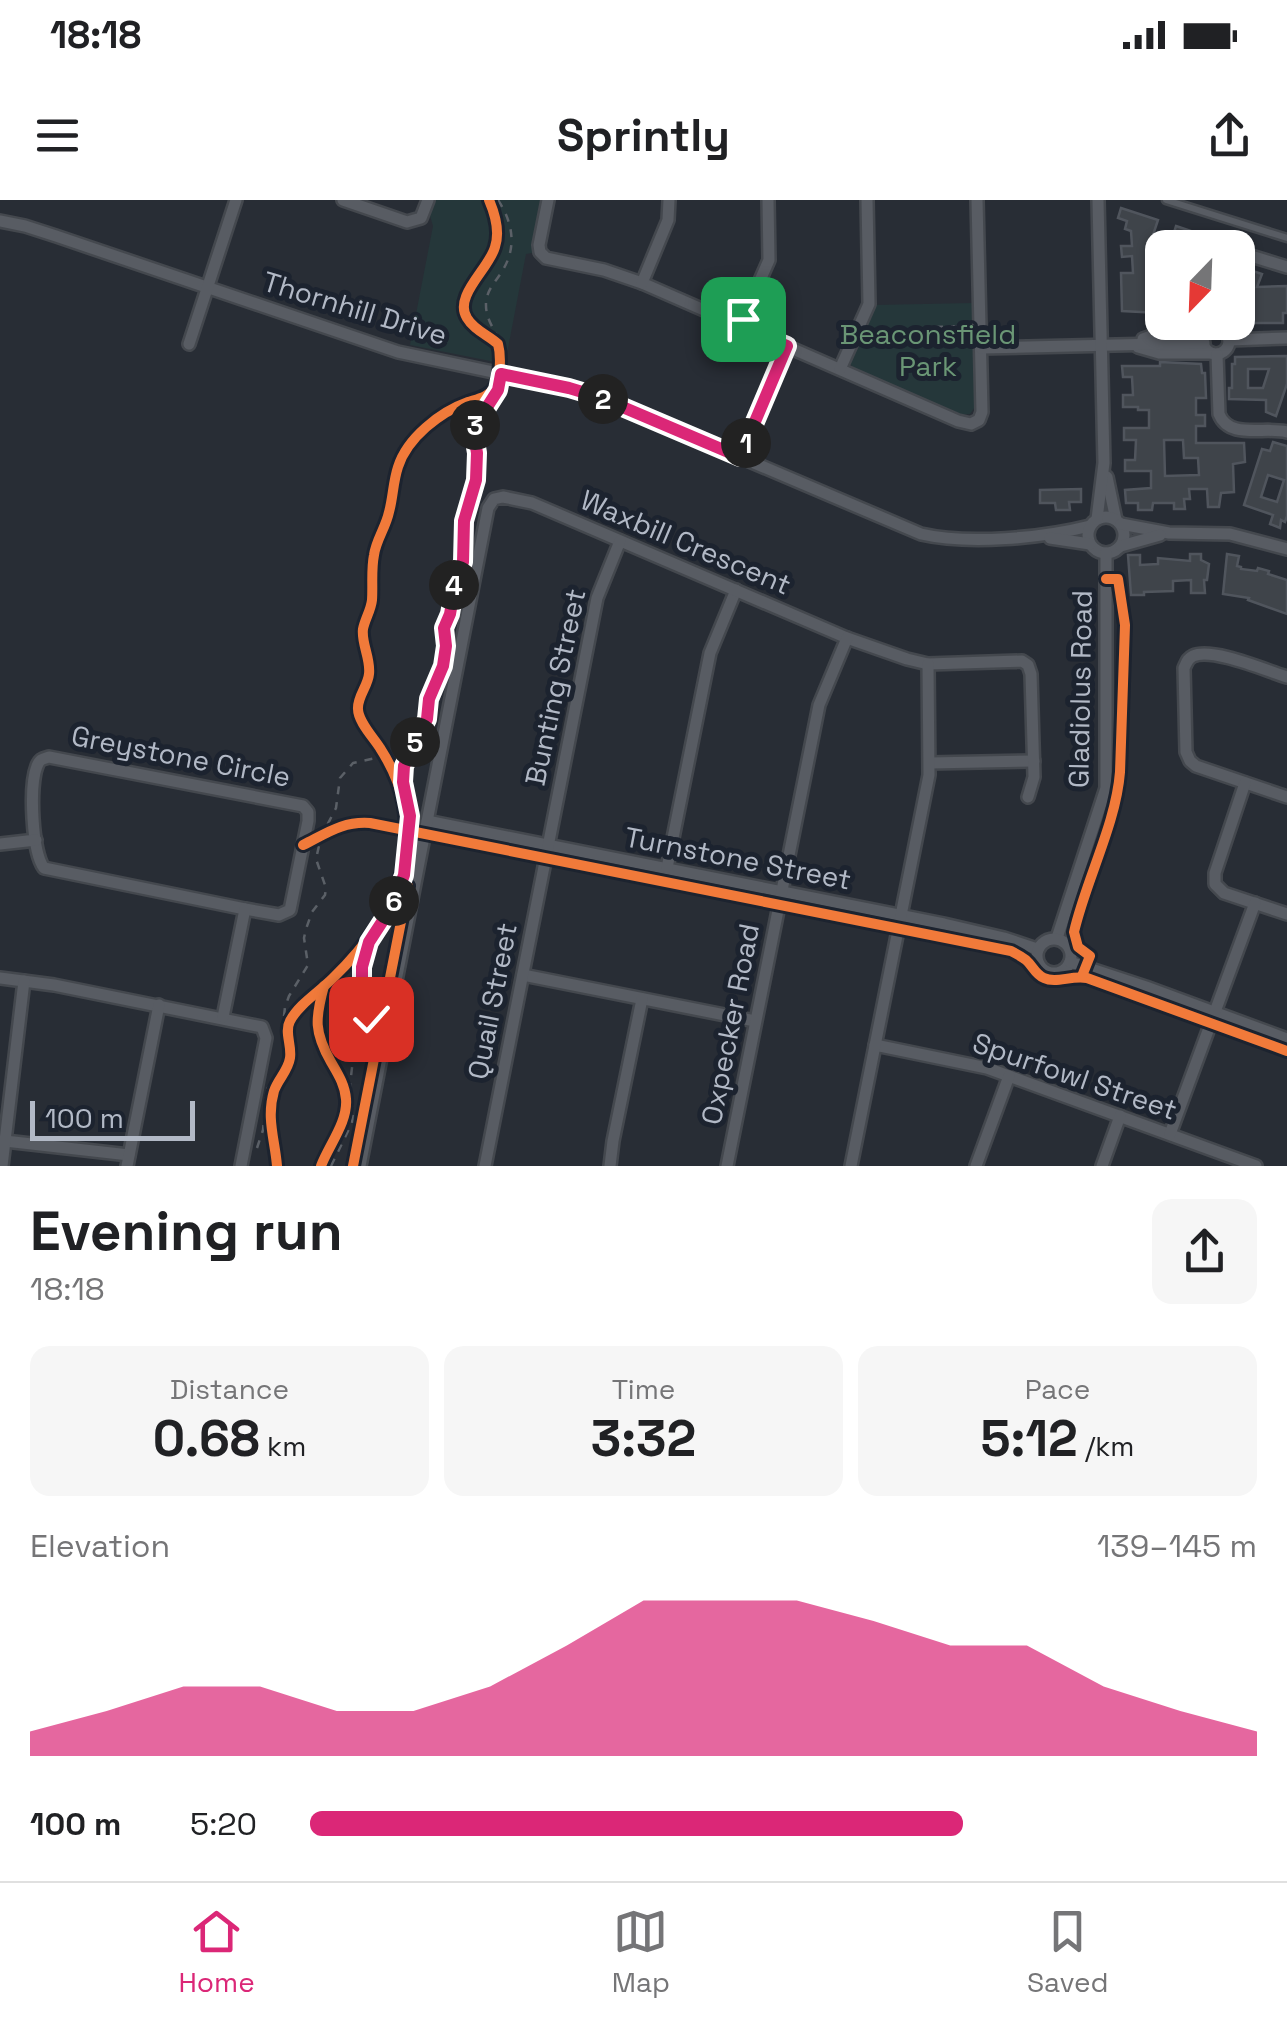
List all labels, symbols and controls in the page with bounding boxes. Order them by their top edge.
text: 18:18 [50,11,141,59]
text: Sprintly [557,107,730,164]
icon: menu [30,108,85,163]
icon: share [1202,108,1257,163]
north arrow [1145,230,1255,340]
map controls [1145,230,1255,340]
street label: Thornhill Drive [259,263,451,353]
pin [701,277,786,362]
icon: arrive [716,292,771,347]
park label: Beaconsfield Park [840,316,1016,384]
pin: 2 [578,374,628,424]
text: 2 [595,381,611,417]
pin: 3 [450,400,500,450]
text: 3 [466,407,484,443]
pin: 1 [721,418,771,468]
text: 1 [740,425,752,461]
street label: Waxbill Crescent [575,481,797,603]
pin: 4 [429,560,479,610]
text: 4 [445,567,463,603]
street label: Bunting Street [517,585,593,789]
street label: Gladiolus Road [1060,590,1100,788]
street label: Greystone Circle [68,717,294,795]
pin: 5 [390,717,440,767]
text: 5 [407,724,423,760]
street label: Turnstone Street [622,818,854,898]
pin: 6 [369,876,419,926]
text: 6 [385,883,403,919]
street label: Quail Street [459,920,525,1082]
street label: Oxpecker Road [693,920,767,1128]
pin [329,977,414,1062]
icon: check [344,992,399,1047]
street label: Spurfowl Street [968,1024,1182,1128]
scale bar [30,1096,195,1140]
text: 100 m [45,1100,124,1136]
text: Evening run [30,1196,343,1266]
button: share [1152,1199,1257,1304]
text: 18:18 [30,1269,105,1309]
text: Distance [170,1371,289,1407]
text: Time [612,1371,675,1407]
text: Pace [1025,1371,1090,1407]
text: 0.68 [153,1407,260,1471]
text: 3:32 [591,1407,696,1471]
text: 5:12 [981,1407,1078,1471]
text: km [260,1428,306,1464]
text: /km [1078,1428,1134,1464]
text: Elevation [30,1526,170,1566]
text: 139–145 m [1097,1526,1257,1566]
text: 100 m [30,1804,121,1844]
text: 5:20 [190,1804,257,1844]
tab: Home [178,1904,255,2000]
tab: Map [612,1904,670,2000]
tab: Saved [1027,1904,1109,2000]

